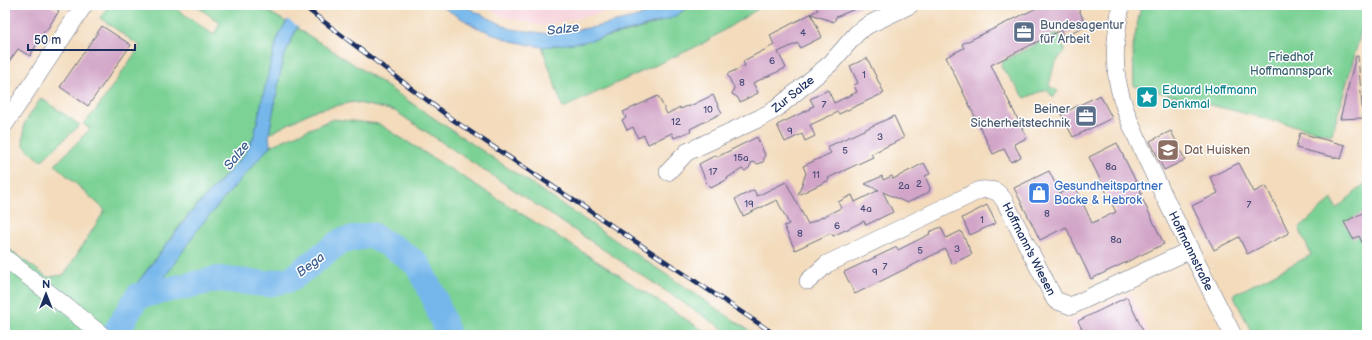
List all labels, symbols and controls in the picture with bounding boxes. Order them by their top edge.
place label: Bundesagentur für Arbeit [1040,18,1125,47]
water label: Salze [546,19,581,39]
office icon: Bundesagentur für Arbeit [1011,19,1037,45]
scale bar [28,26,135,52]
house number: 4 [800,27,806,39]
text: 50 m [34,33,61,48]
park label: Friedhof Hoffmannspark [1250,50,1332,79]
house number: 6 [769,55,775,67]
house number: 1 [862,69,866,81]
street label: Zur Salze [768,73,818,117]
house number: 8 [739,77,745,89]
place label: Eduard Hoffmann Denkmal [1162,83,1257,112]
place icon: Eduard Hoffmann Denkmal [1134,84,1160,110]
house number: 7 [822,99,827,111]
place label: Beiner Sicherheitstechnik [970,102,1071,131]
office icon: Beiner Sicherheitstechnik [1073,103,1099,129]
house number: 10 [703,104,713,116]
house number: 12 [671,116,681,128]
house number: 9 [787,125,793,137]
house number: 3 [877,131,883,143]
school or university icon: Dat Huisken [1155,137,1181,163]
water label: Salze [220,138,253,173]
place label: Dat Huisken [1184,143,1250,158]
house number: 5 [842,145,848,157]
house number: 15a [733,152,749,164]
house number: 8a [1105,161,1117,173]
house number: 17 [709,166,717,178]
house number: 11 [812,169,820,181]
house number: 2 [916,178,922,190]
place label: Gesundheitspartner Backe & Hebrok [1054,179,1163,208]
house number: 2a [898,180,910,192]
shop icon: Gesundheitspartner Backe & Hebrok [1026,180,1052,206]
house number: 19 [744,198,754,210]
house number: 7 [1247,199,1252,211]
street label: Hoffmann's Wiesen [999,200,1059,299]
house number: 4a [860,203,872,215]
house number: 8 [1044,208,1050,220]
street label: Hoffmannstraße [1165,209,1216,293]
house number: 1 [980,214,984,226]
house number: 6 [834,220,840,232]
house number: 8 [797,228,803,240]
house number: 8a [1110,234,1122,246]
house number: 3 [954,243,960,255]
house number: 5 [917,245,923,257]
water label: Bega [293,249,328,281]
house number: 7 [883,261,888,273]
house number: 9 [872,266,878,278]
north arrow [26,274,66,314]
text: N [42,278,50,291]

